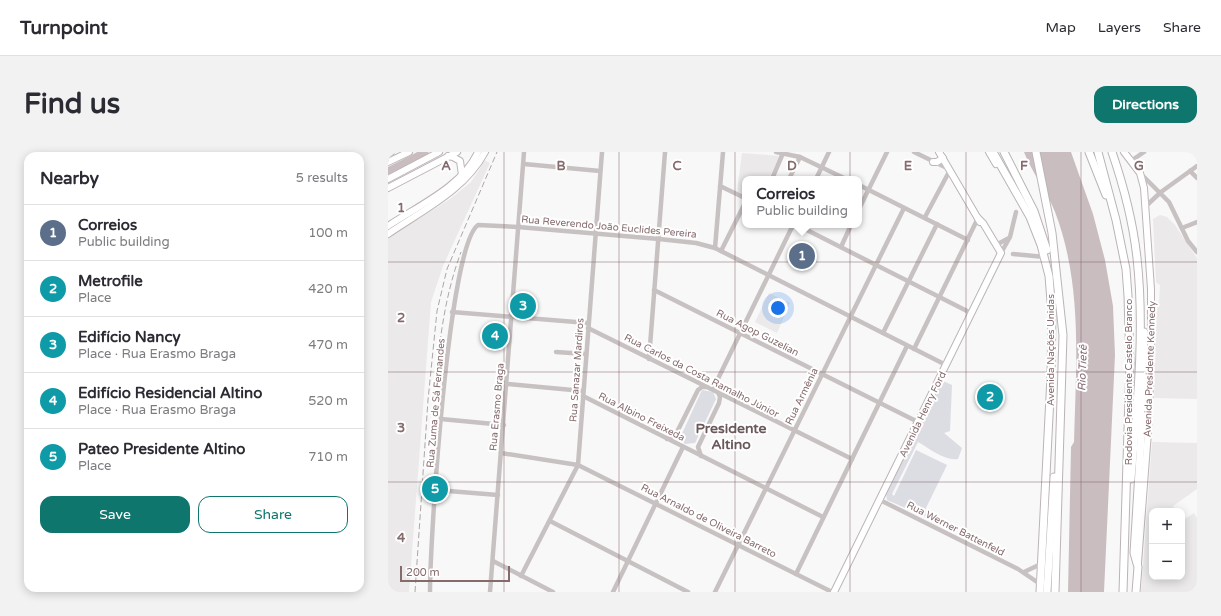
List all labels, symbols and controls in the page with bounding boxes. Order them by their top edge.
text: Turnpoint [20,17,108,39]
text: Map [1046,19,1076,36]
text: Layers [1098,19,1141,36]
text: Share [1163,19,1201,36]
button: Directions [1094,86,1197,123]
text: Find us [24,87,120,121]
text: A [441,158,451,174]
text: B [556,158,566,174]
text: C [672,158,682,174]
text: D [787,158,797,174]
text: E [904,158,912,174]
text: F [1020,158,1028,174]
text: G [1134,158,1144,174]
text: Nearby [40,168,99,189]
text: 5 results [296,170,348,186]
popup [742,176,862,228]
text: Correios [756,185,815,203]
text: 1 [397,200,405,216]
text: Public building [756,203,848,219]
street label: Rua Reverendo João Euclides Pereira [521,213,697,241]
text: Correios [78,216,137,234]
text: 1 [49,225,57,241]
text: 100 m [308,225,348,241]
text: Public building [78,234,170,250]
pin: 1 [789,241,815,271]
text: Metrofile [78,272,143,290]
text: 2 [49,281,57,297]
text: 420 m [308,281,348,297]
text: Place [78,290,111,306]
pin: 3 [510,291,536,321]
street label: Avenida Nações Unidas [1045,294,1057,406]
your location [768,298,788,318]
street label: Rodovia Presidente Castelo Branco [1123,299,1135,465]
street label: Avenida Presidente Kennedy [1142,300,1158,437]
street label: Rua Agop Guzelian [714,307,801,359]
text: 2 [397,310,405,326]
street label: Rua Sanazar Mardiros [567,317,587,423]
pin: 4 [482,321,508,351]
text: Edifício Nancy [78,328,180,346]
street label: Rua Carlos da Costa Ramalho Júnior [622,331,781,420]
text: 3 [49,337,57,353]
text: 470 m [308,337,348,353]
street label: Rua Zuma de Sá Fernandes [424,338,448,468]
water label: Rio Tietê [1075,344,1090,391]
text: Place · Rua Erasmo Braga [78,346,236,362]
street label: Rua Erasmo Braga [487,363,507,451]
street label: Rua Armênia [783,366,821,427]
street label: Avenida Henry Ford [897,370,949,459]
pin: 2 [977,382,1003,412]
text: Edifício Residencial Altino [78,384,262,402]
street label: Rua Albino Freixeda [596,390,687,444]
text: 4 [49,393,57,409]
text: 520 m [308,393,348,409]
text: Place · Rua Erasmo Braga [78,402,236,418]
text: 3 [397,420,405,436]
district label: Presidente Altino [696,420,767,453]
text: Pateo Presidente Altino [78,440,245,458]
text: 5 [49,449,57,465]
text: 710 m [308,449,348,465]
text: Place [78,458,111,474]
pin: 5 [422,474,448,504]
street label: Rua Arnaldo de Oliveira Barreto [639,481,778,560]
button: Save [40,496,190,533]
button: Share [198,496,348,533]
street label: Rua Werner Battenfeld [905,499,1007,559]
map controls [1149,508,1185,580]
button: + [1149,508,1185,544]
text: 4 [397,530,406,546]
button: − [1149,544,1185,580]
scale bar [400,564,510,583]
text: 200 m [406,566,440,579]

